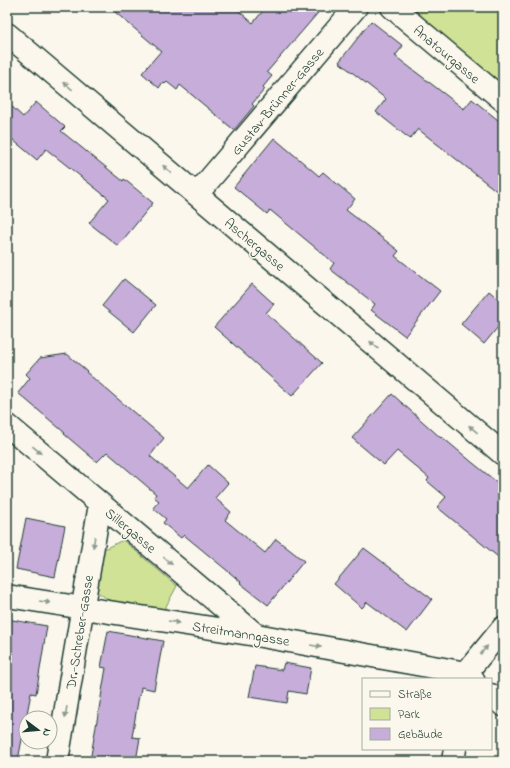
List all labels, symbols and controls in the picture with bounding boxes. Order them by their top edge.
street label: Anatourgasse [407,21,485,91]
street label: Gustav-Brünner-Gasse [227,43,330,160]
one-way arrow [63,81,73,90]
one-way arrow [162,165,173,174]
street label: Aschergasse [218,213,290,278]
one-way arrow [369,340,379,349]
one-way arrow [468,424,479,433]
one-way arrow [31,445,42,454]
street label: Sillergasse [99,503,161,560]
one-way arrow [91,536,97,548]
one-way arrow [163,557,173,566]
street label: Dr.-Schreber-Gasse [61,573,100,692]
one-way arrow [39,599,52,605]
street label: Streitmanngasse [191,616,292,654]
one-way arrow [168,619,180,625]
one-way arrow [310,643,322,649]
one-way arrow [480,645,489,656]
legend [362,678,492,750]
text: Straße [398,686,432,704]
one-way arrow [62,706,68,718]
text: Park [398,706,420,724]
north arrow [18,710,58,750]
text: Gebäude [398,726,443,744]
text: N [38,727,55,738]

